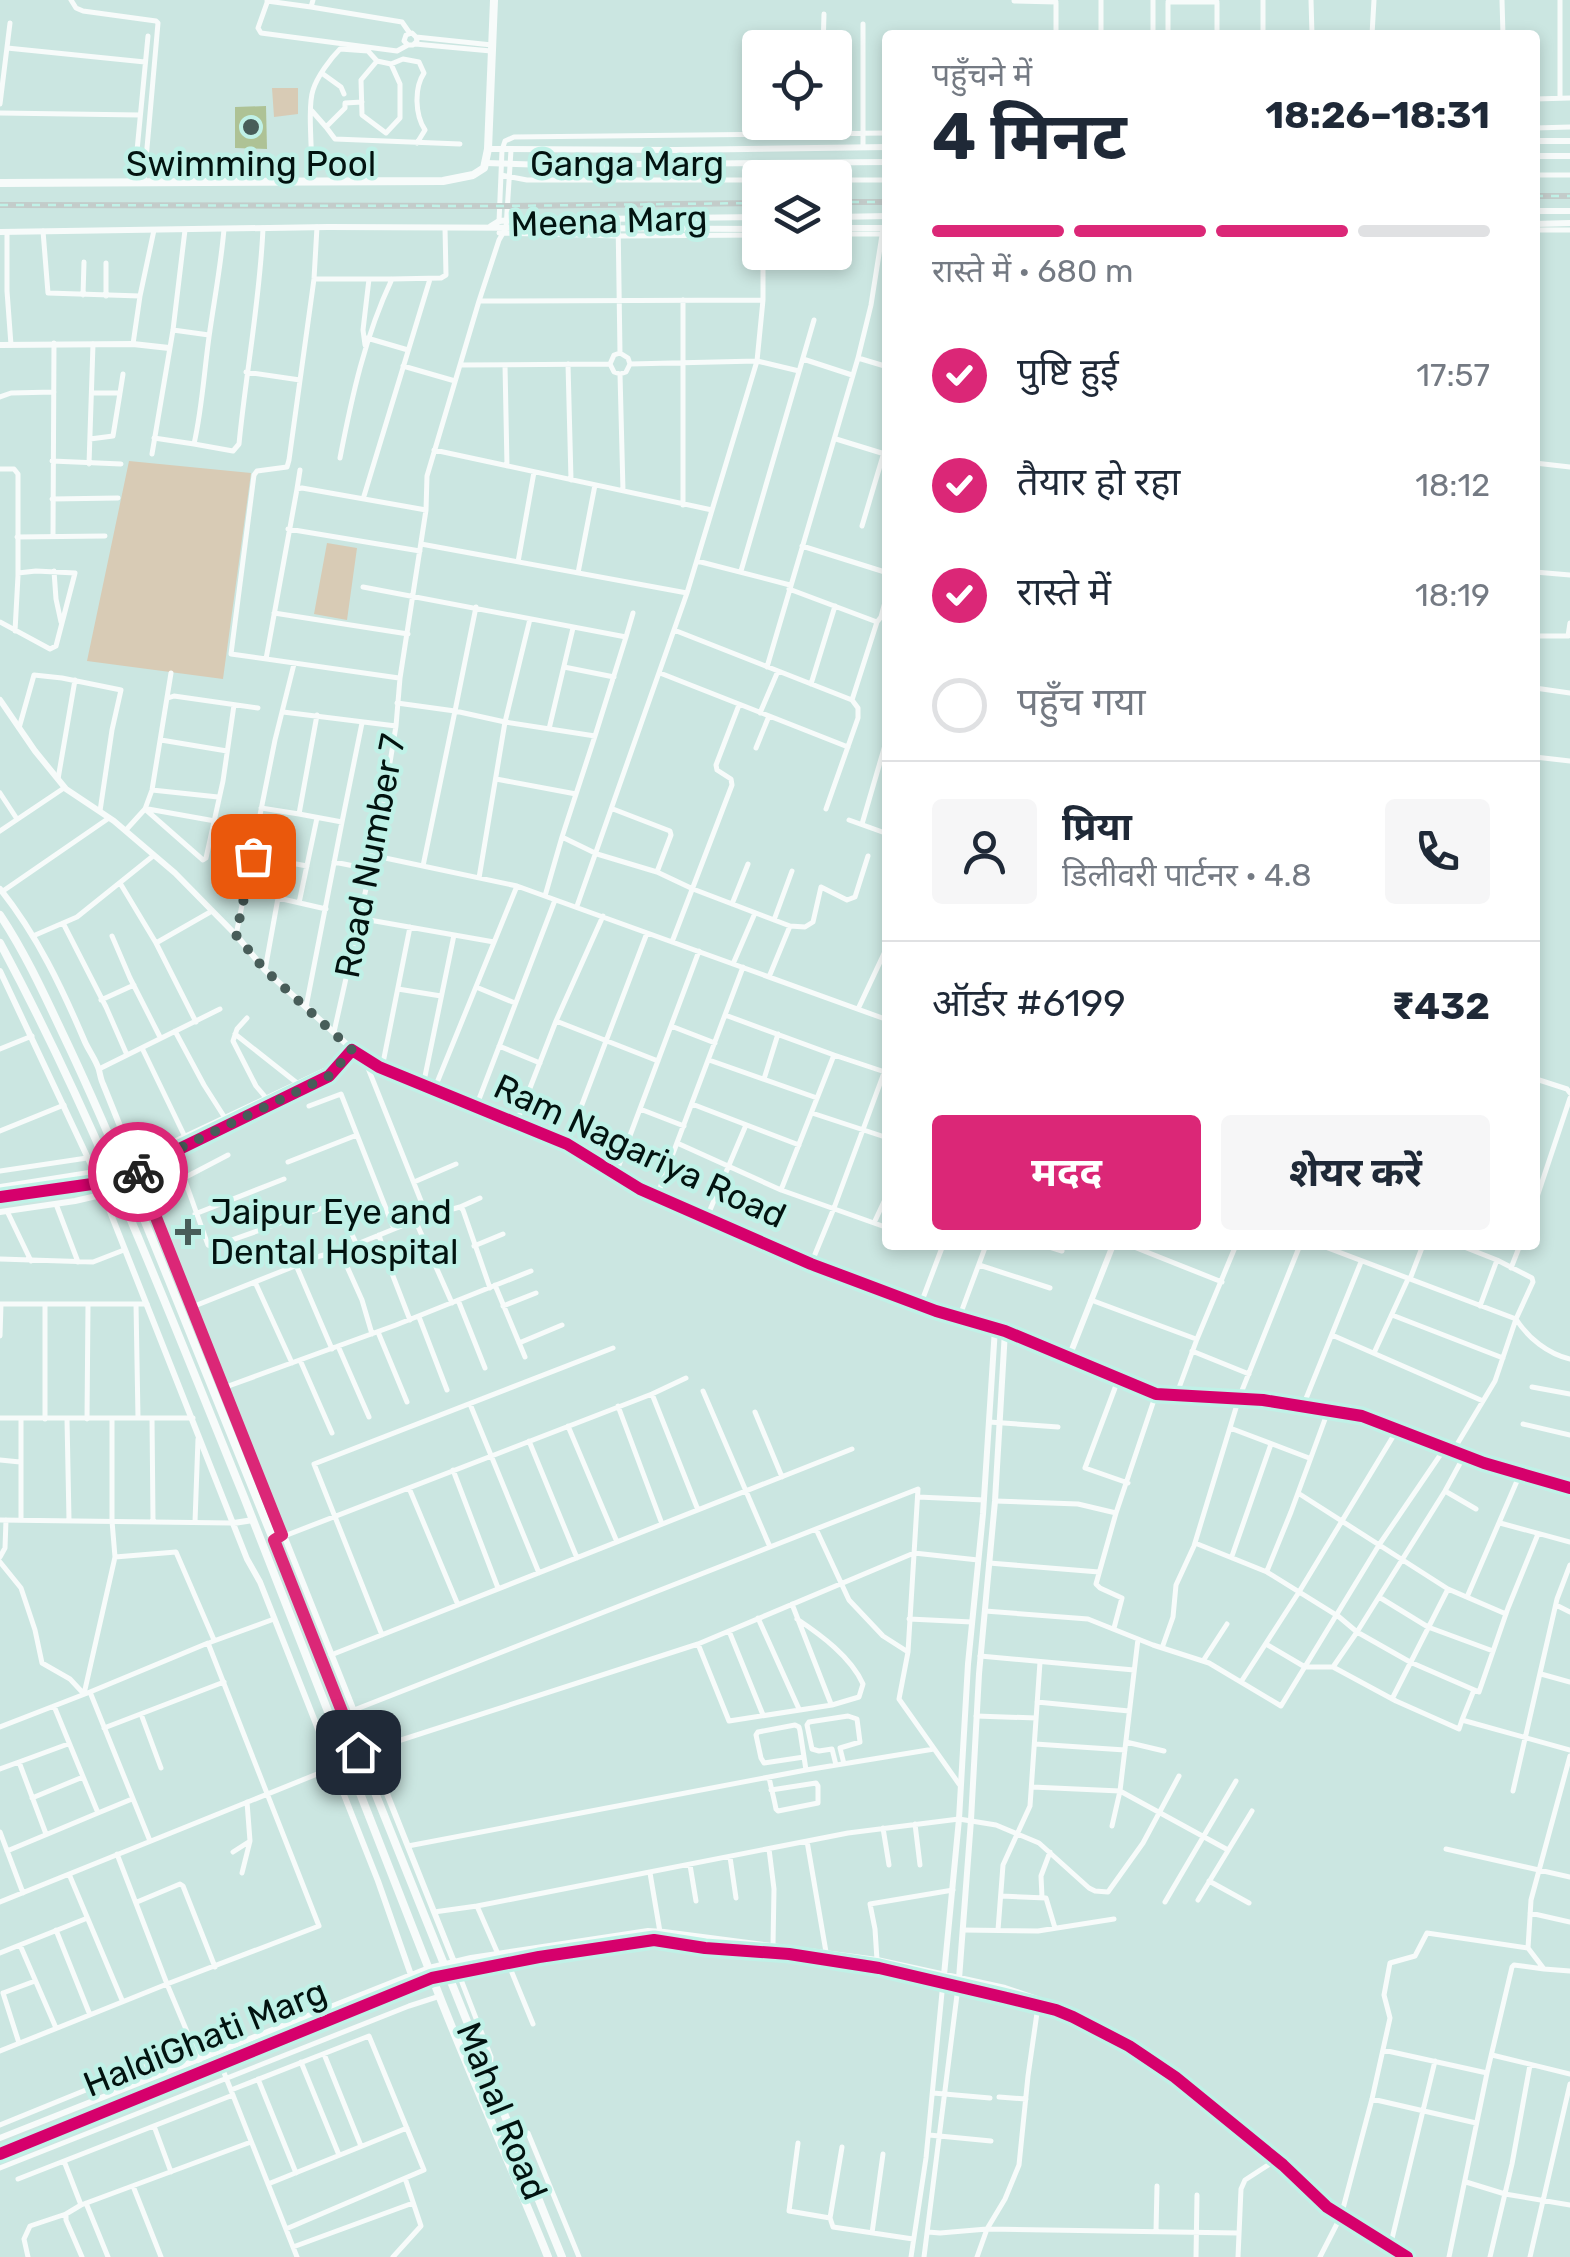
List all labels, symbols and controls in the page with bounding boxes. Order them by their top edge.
map controls [742,30,852,270]
button: locate [742,30,852,140]
text: पहुँचने में [932,56,1032,94]
text: 18:26–18:31 [1265,92,1490,138]
text: 4 मिनट [932,98,1127,175]
marker: Swimming Pool [240,116,262,138]
place label: Swimming Pool [126,143,376,185]
street label: Ganga Marg [530,143,724,185]
button: layers [742,160,852,270]
street label: Meena Marg [510,197,708,245]
text: रास्ते में · 680 m [932,252,1134,290]
icon: check [932,348,987,403]
text: पुष्टि हुई [1017,349,1119,395]
text: 17:57 [1416,356,1490,394]
icon: check [932,458,987,513]
text: तैयार हो रहा [1017,459,1180,505]
text: 18:12 [1415,466,1490,504]
icon: check [932,568,987,623]
text: रास्ते में [1017,569,1111,615]
text: 18:19 [1415,576,1490,614]
text: पहुँच गया [1017,679,1145,725]
street label: Road Number 7 [326,730,414,981]
button: person [932,799,1037,904]
button: phone [1385,799,1490,904]
text: प्रिया [1062,804,1132,850]
pin [211,814,296,899]
icon: bag [226,829,281,884]
text: डिलीवरी पार्टनर · 4.8 [1062,856,1312,894]
text: ऑर्डर #6199 [932,980,1126,1026]
text: ₹432 [1392,983,1490,1029]
street label: Ram Nagariya Road [487,1065,793,1237]
button: मदद [932,1115,1201,1230]
button: शेयर करें [1221,1115,1490,1230]
courier [88,1122,188,1222]
icon: bike [111,1145,166,1200]
place label: Jaipur Eye and Dental Hospital [210,1191,459,1273]
marker: Jaipur Eye and Dental Hospital [175,1219,201,1245]
pin [316,1710,401,1795]
icon: home [331,1725,386,1780]
street label: HaldiGhati Marg [77,1970,333,2106]
street label: Mahal Road [447,2016,557,2206]

